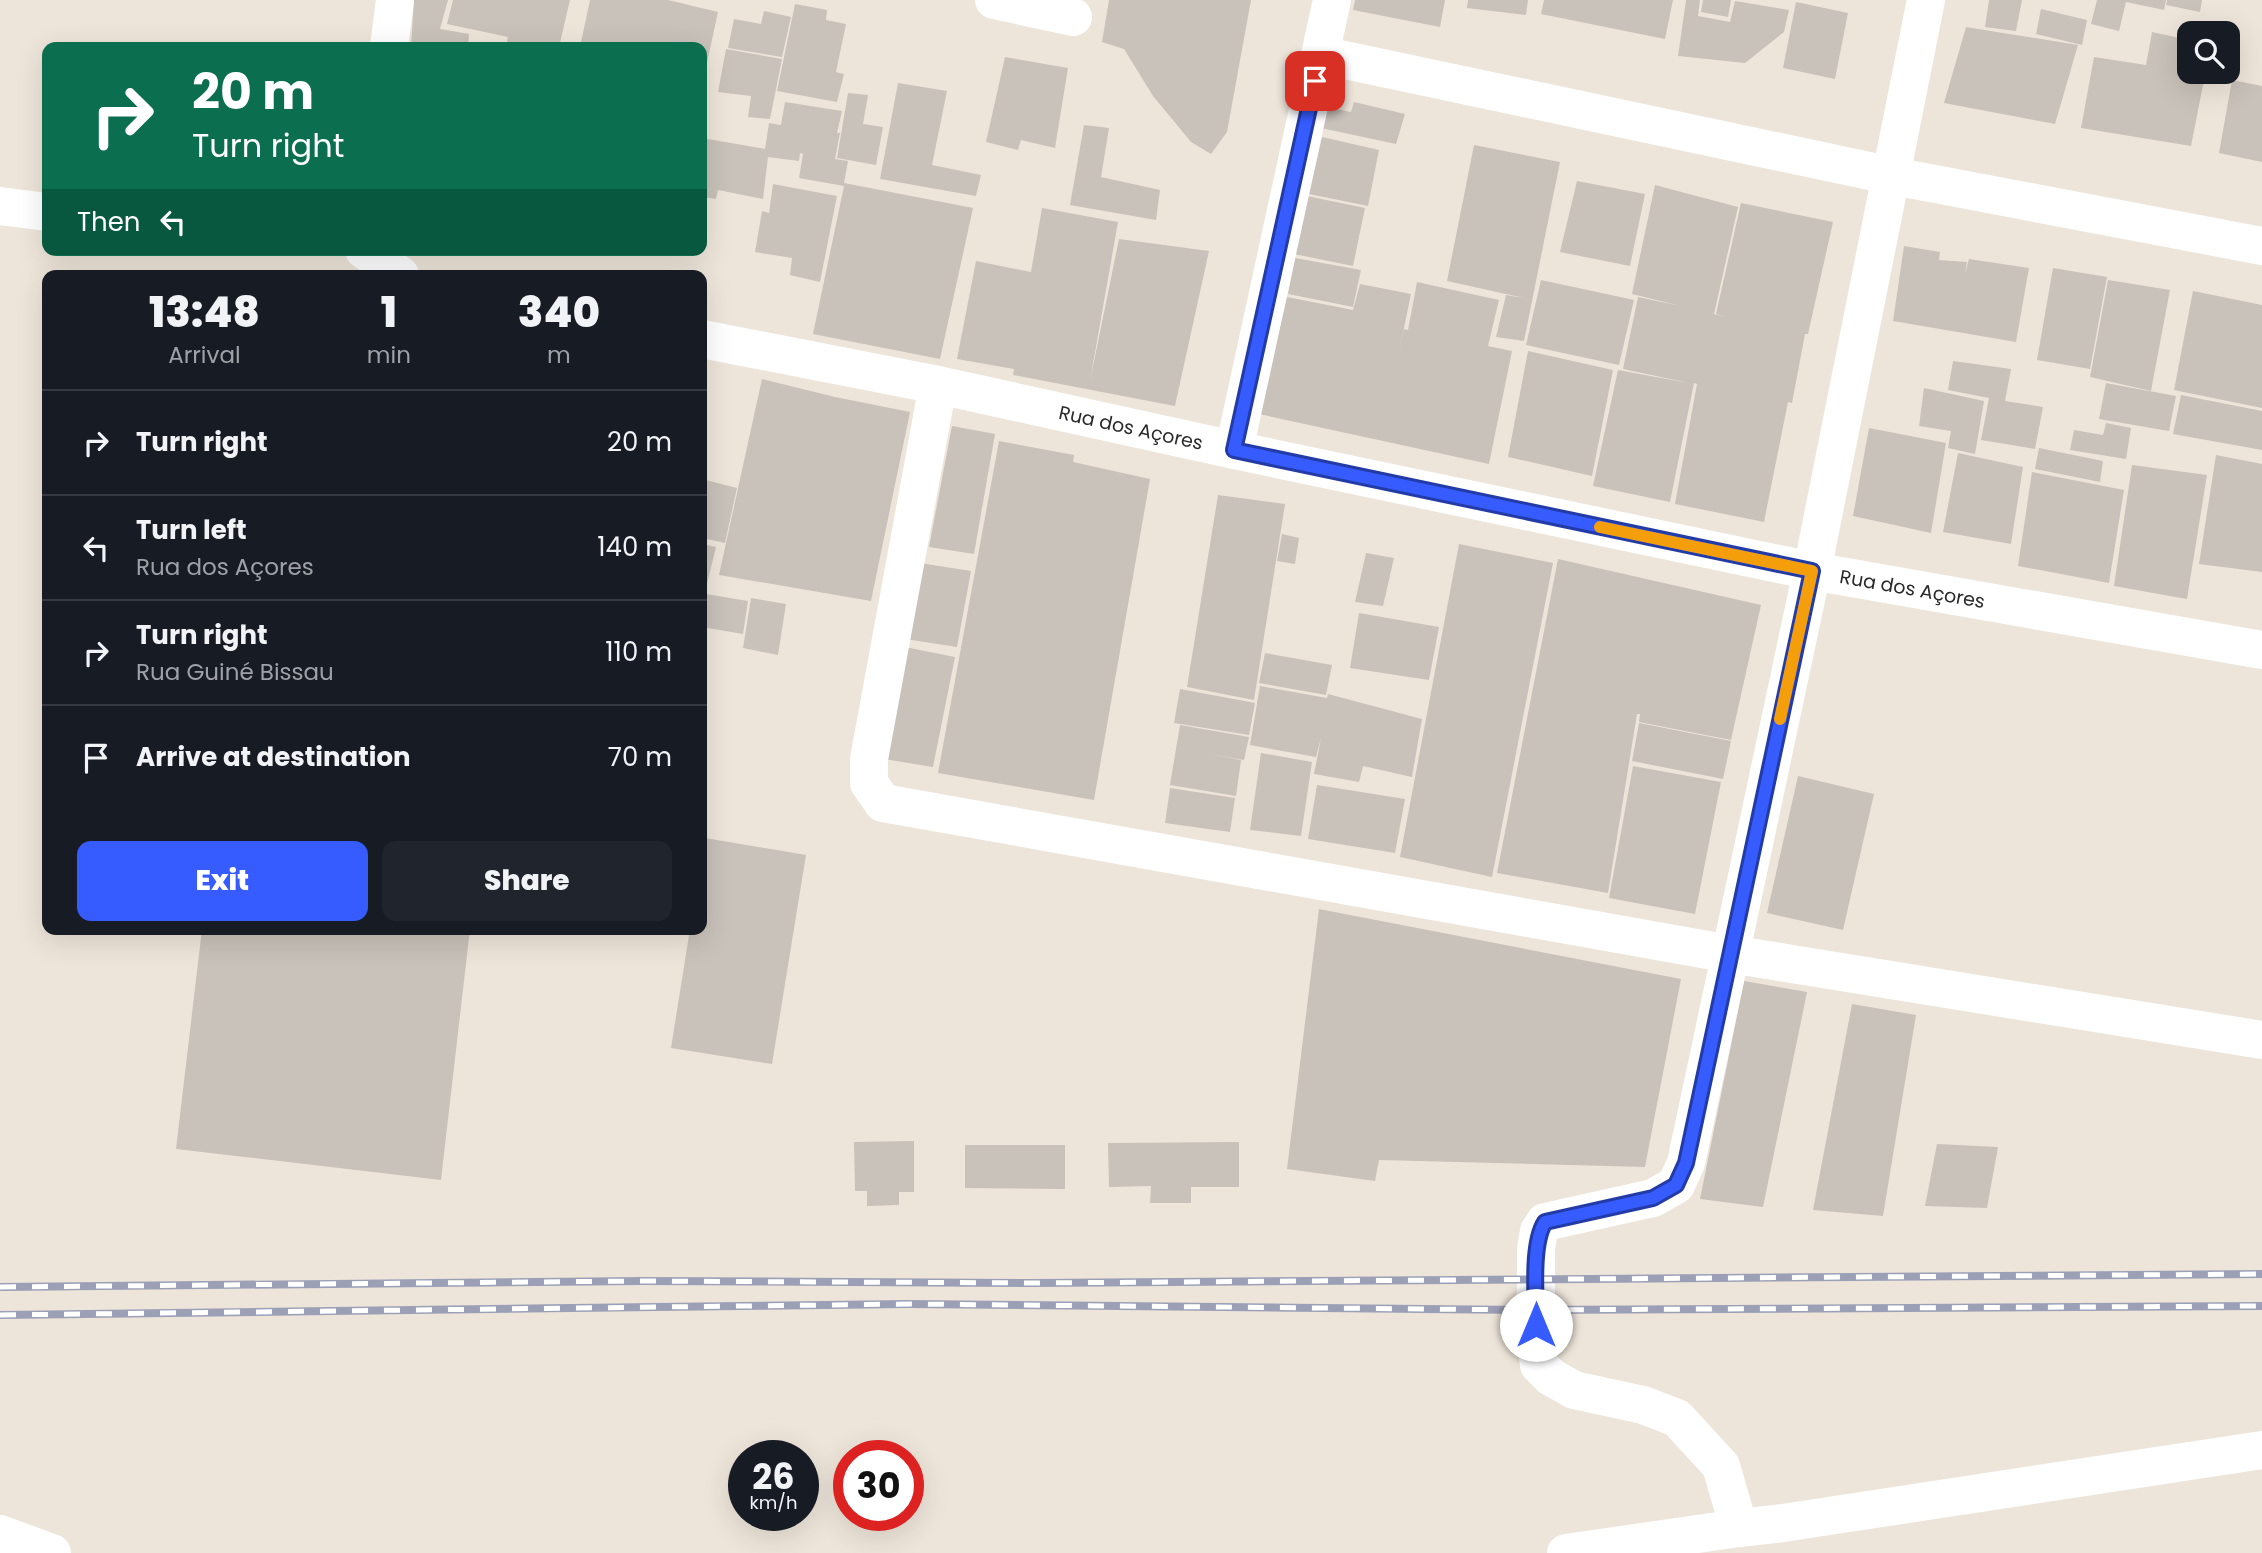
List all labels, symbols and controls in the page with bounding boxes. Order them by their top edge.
map controls [2177,21,2240,84]
button: search [2177,21,2240,84]
pin [1285,51,1345,111]
text: 20 m [192,58,314,126]
icon: arrive [1296,62,1334,100]
icon: right [77,70,168,161]
text: Turn right [192,123,344,168]
icon: left [154,203,192,241]
text: Then [77,204,140,240]
text: 13:48 [149,283,260,342]
text: 1 [381,283,397,342]
text: 340 [518,283,600,342]
text: Arrival [168,339,241,371]
text: min [367,339,411,371]
text: m [547,339,571,371]
street label: Rua dos Açores [1056,399,1206,457]
icon: right [77,424,115,462]
text: Turn right [136,424,268,460]
text: 20 m [607,424,672,460]
text: Turn left [136,512,247,548]
icon: left [77,529,115,567]
text: 140 m [597,529,672,565]
text: Rua dos Açores [136,551,314,583]
street label: Rua dos Açores [1838,563,1987,615]
text: Turn right [136,617,268,653]
icon: right [77,634,115,672]
text: 110 m [605,634,672,670]
text: Rua Guiné Bissau [136,656,334,688]
icon: arrive [77,739,115,777]
text: Arrive at destination [136,739,411,775]
text: 70 m [608,739,672,775]
button: Exit [77,841,368,921]
button: Share [382,841,672,921]
position arrow [1499,1288,1573,1362]
speed limit sign: 30 [833,1440,924,1531]
text: 26 [752,1452,795,1501]
text: km/h [750,1490,797,1515]

